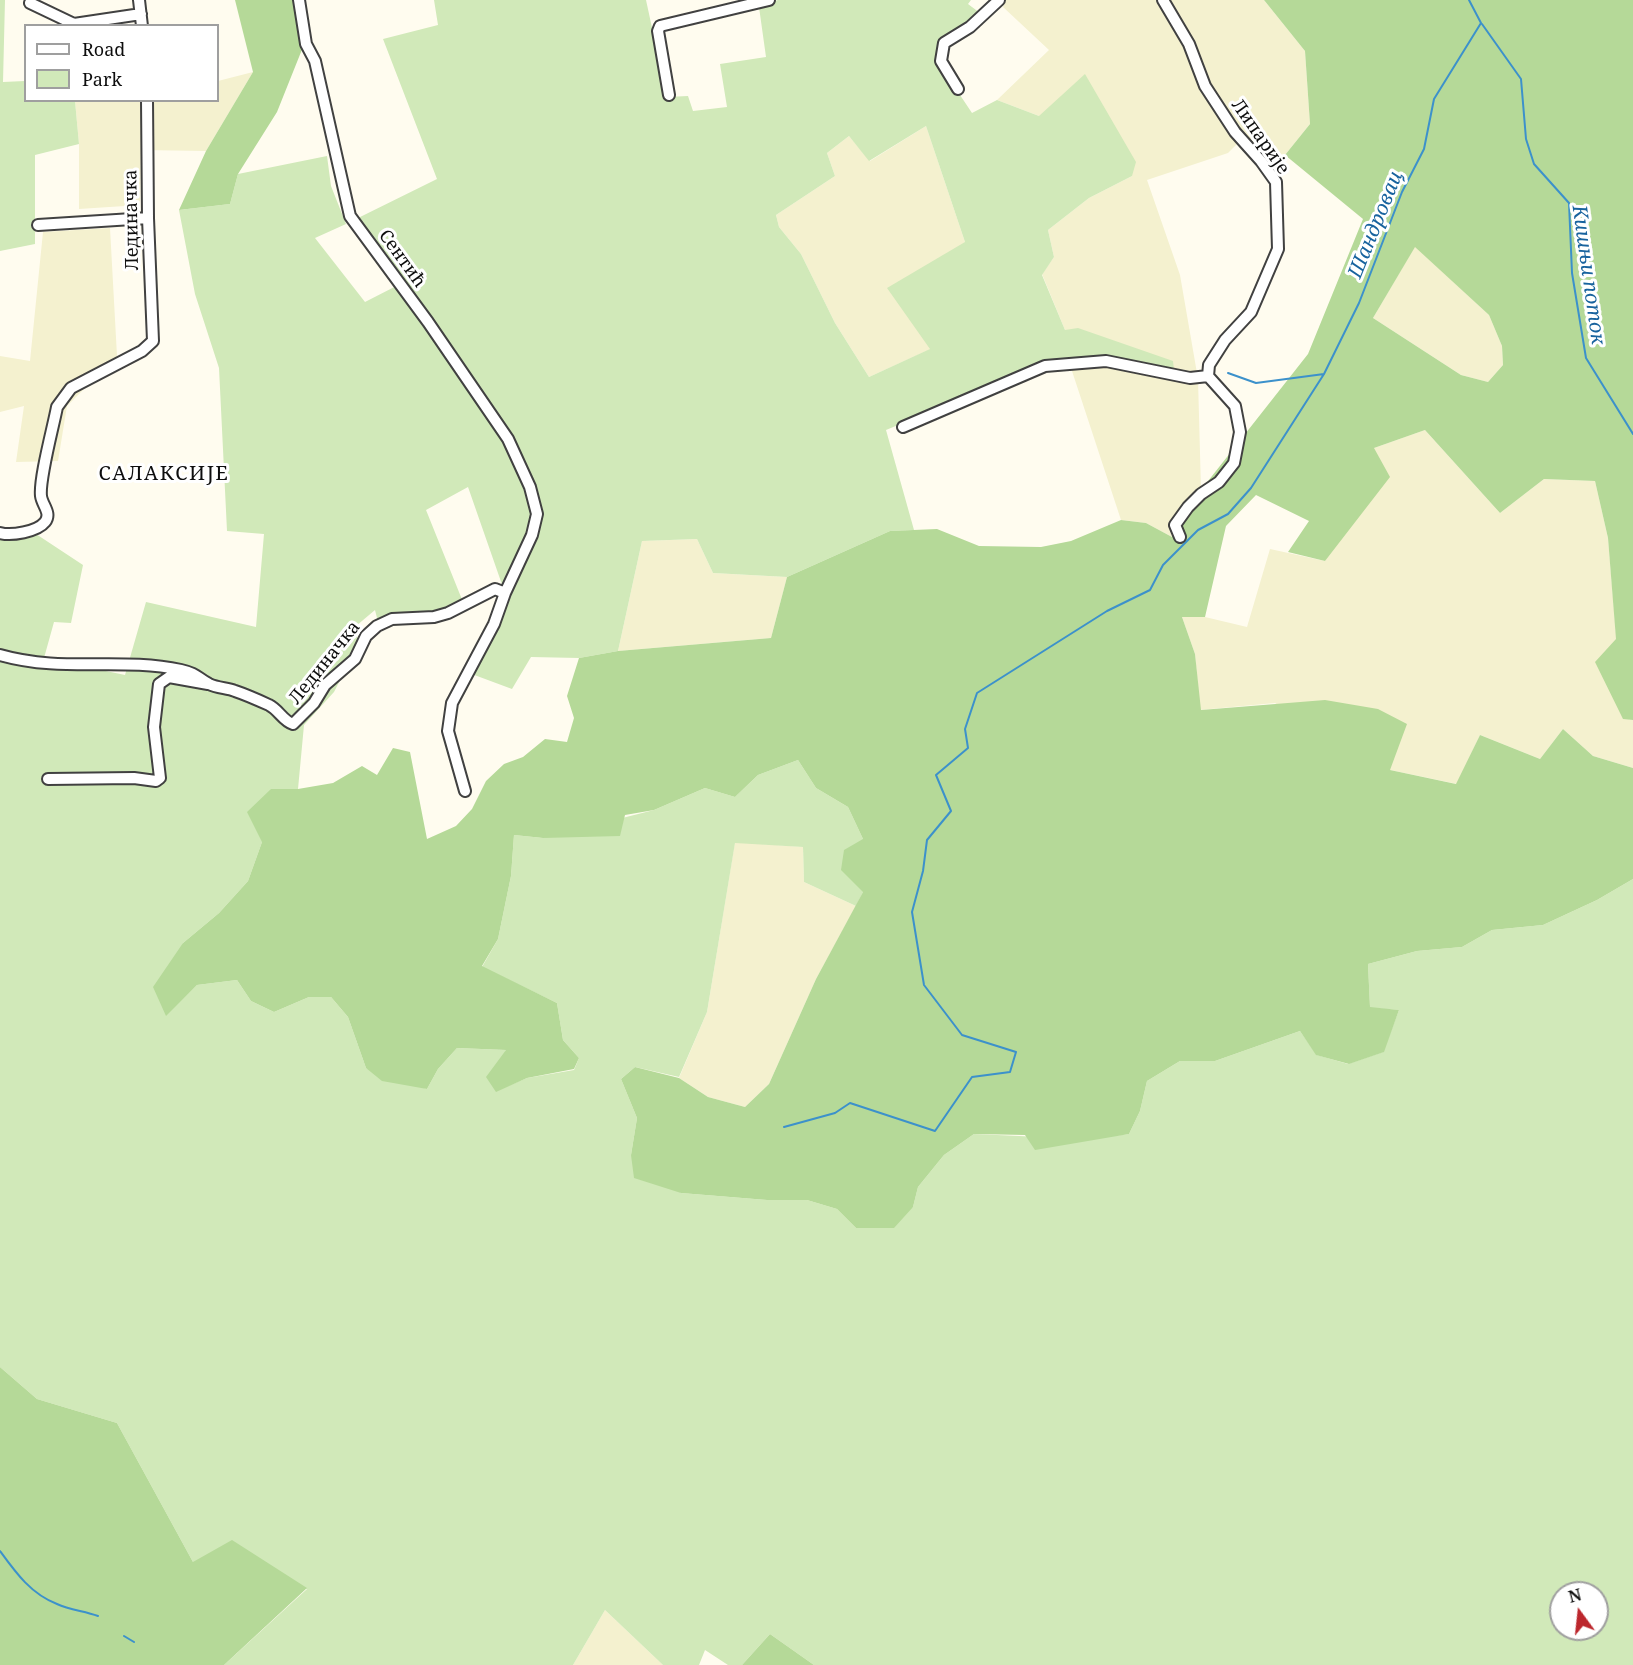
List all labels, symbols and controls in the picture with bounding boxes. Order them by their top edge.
legend [24,24,219,102]
text: Road [82,37,125,61]
text: Park [82,67,122,91]
street label: Липарије [1226,95,1294,179]
water label: Шандровац [1344,168,1408,282]
street label: Лединачка [120,169,144,271]
water label: Кишњи поток [1566,203,1610,347]
street label: Сентић [374,226,430,292]
district label: САЛАКСИЈЕ [99,462,229,486]
street label: Лединачка [285,617,365,709]
north arrow [1549,1581,1609,1641]
text: N [1566,1583,1584,1608]

